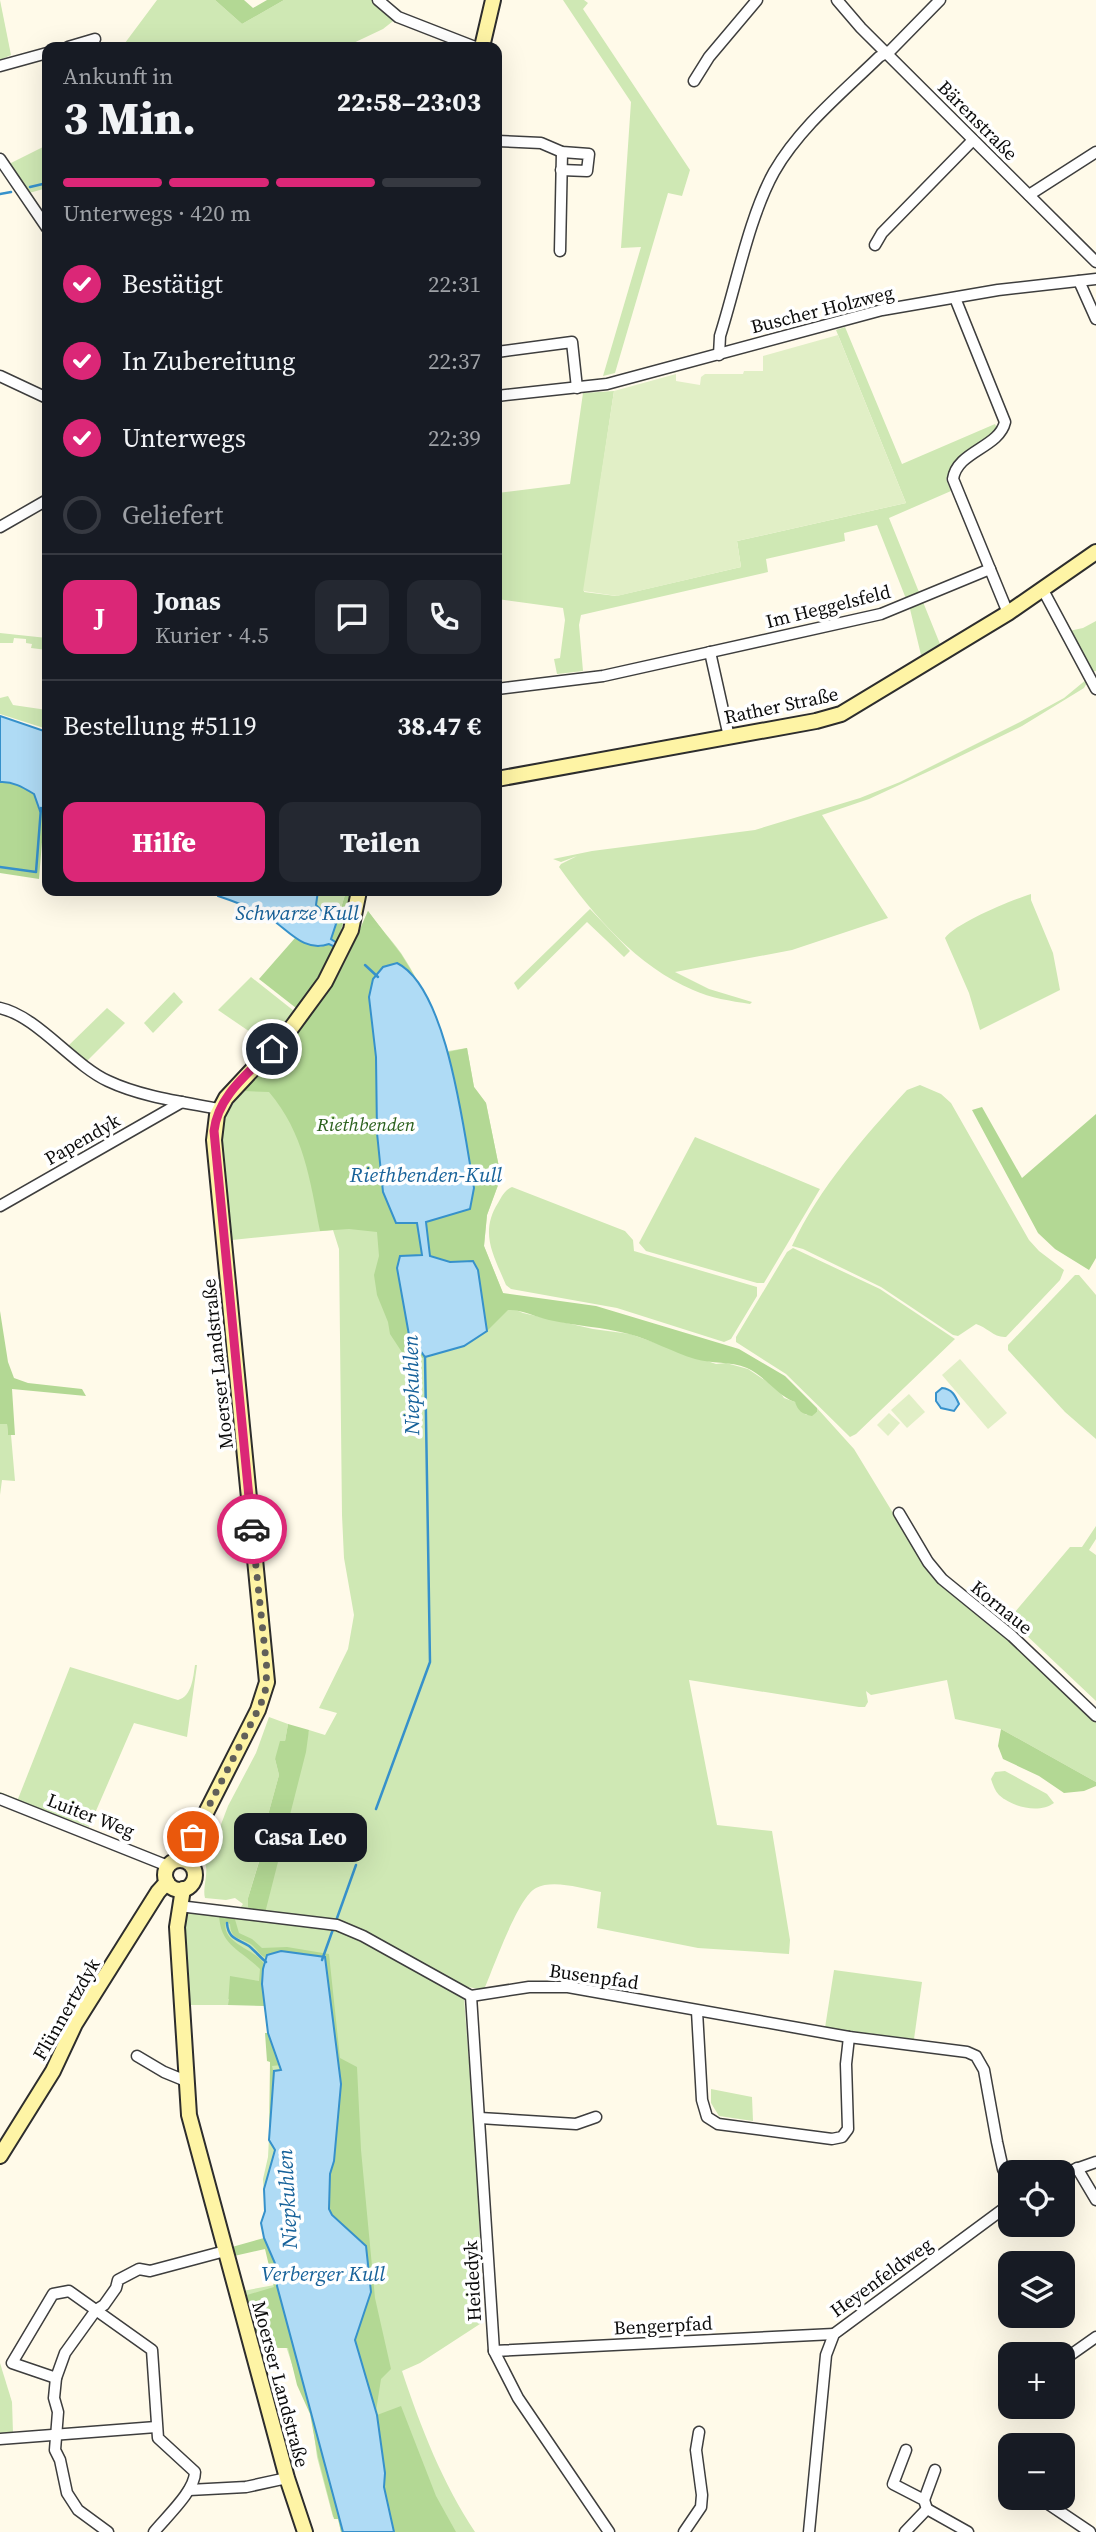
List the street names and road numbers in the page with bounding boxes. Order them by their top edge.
street label: Bärenstraße [932,74,1024,166]
street label: Buscher Holzweg [748,279,896,339]
street label: Im Heggelsfeld [763,578,893,634]
street label: Rather Straße [722,680,840,730]
street label: Papendyk [40,1107,125,1171]
street label: Moerser Landstraße [195,1278,239,1450]
street label: Kornaue [966,1574,1038,1640]
street label: Luiter Weg [43,1786,139,1844]
street label: Flünnertzdyk [26,1953,106,2065]
street label: Busenpfad [548,1957,641,1995]
street label: Heyenfeldweg [825,2231,938,2323]
street label: Heidedyk [457,2239,487,2322]
street label: Moerser Landstraße [246,2298,316,2470]
street label: Bengerpfad [613,2309,713,2341]

